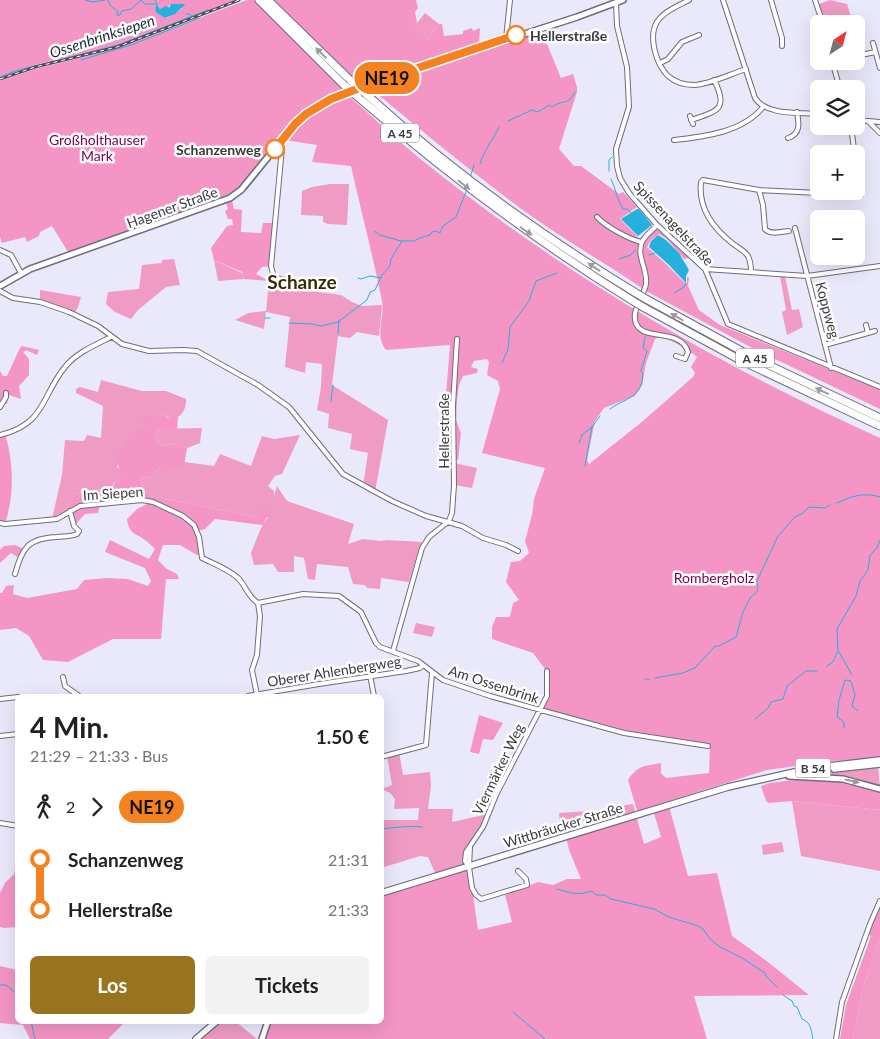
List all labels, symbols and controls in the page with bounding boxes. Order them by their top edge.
water label: Ossenbrinksiepen [47,11,157,61]
north arrow [810,15,865,70]
map controls [810,15,865,265]
marker: Hellerstraße [506,25,526,45]
place label: Hellerstraße [530,27,608,44]
one-way arrow [316,47,328,59]
line badge: NE19 [352,62,422,94]
text: NE19 [364,67,410,89]
button: layers [810,80,865,135]
road number: A 45 [381,124,419,142]
park label: Großholthauser Mark [49,131,145,164]
marker: Schanzenweg [265,139,285,159]
place label: Schanzenweg [176,141,262,158]
button: + [810,145,865,200]
street label: Spissenagelstraße [630,177,718,269]
one-way arrow [457,180,470,191]
street label: Hagener Straße [124,183,220,231]
button: − [810,210,865,265]
one-way arrow [519,226,533,236]
one-way arrow [588,262,601,272]
district label: Schanze [267,270,337,293]
street label: Koppweg [812,280,844,340]
one-way arrow [670,313,685,321]
road number: A 45 [736,348,774,368]
one-way arrow [815,387,829,395]
street label: Hellerstraße [435,393,452,469]
street label: Im Siepen [82,482,144,504]
park label: Rombergholz [674,569,754,586]
street label: Oberer Ahlenbergweg [266,652,402,690]
street label: Am Ossenbrink [447,661,542,707]
text: 4 Min. [30,710,109,744]
street label: Viermärker Weg [469,721,527,817]
text: 1.50 € [316,725,369,748]
text: 21:29 – 21:33 · Bus [30,746,168,765]
road number: B 54 [796,758,830,778]
one-way arrow [845,778,861,786]
icon: walk [30,793,58,821]
icon: forward [83,793,111,821]
text: NE19 [129,796,174,818]
text: 2 [66,797,75,816]
street label: Wittbräucker Straße [501,799,625,851]
text: Schanzenweg [68,848,183,871]
text: 21:31 [328,850,369,869]
text: Hellerstraße [68,898,173,921]
text: 21:33 [328,900,369,919]
button: Los [30,956,195,1014]
button: Tickets [205,956,369,1014]

